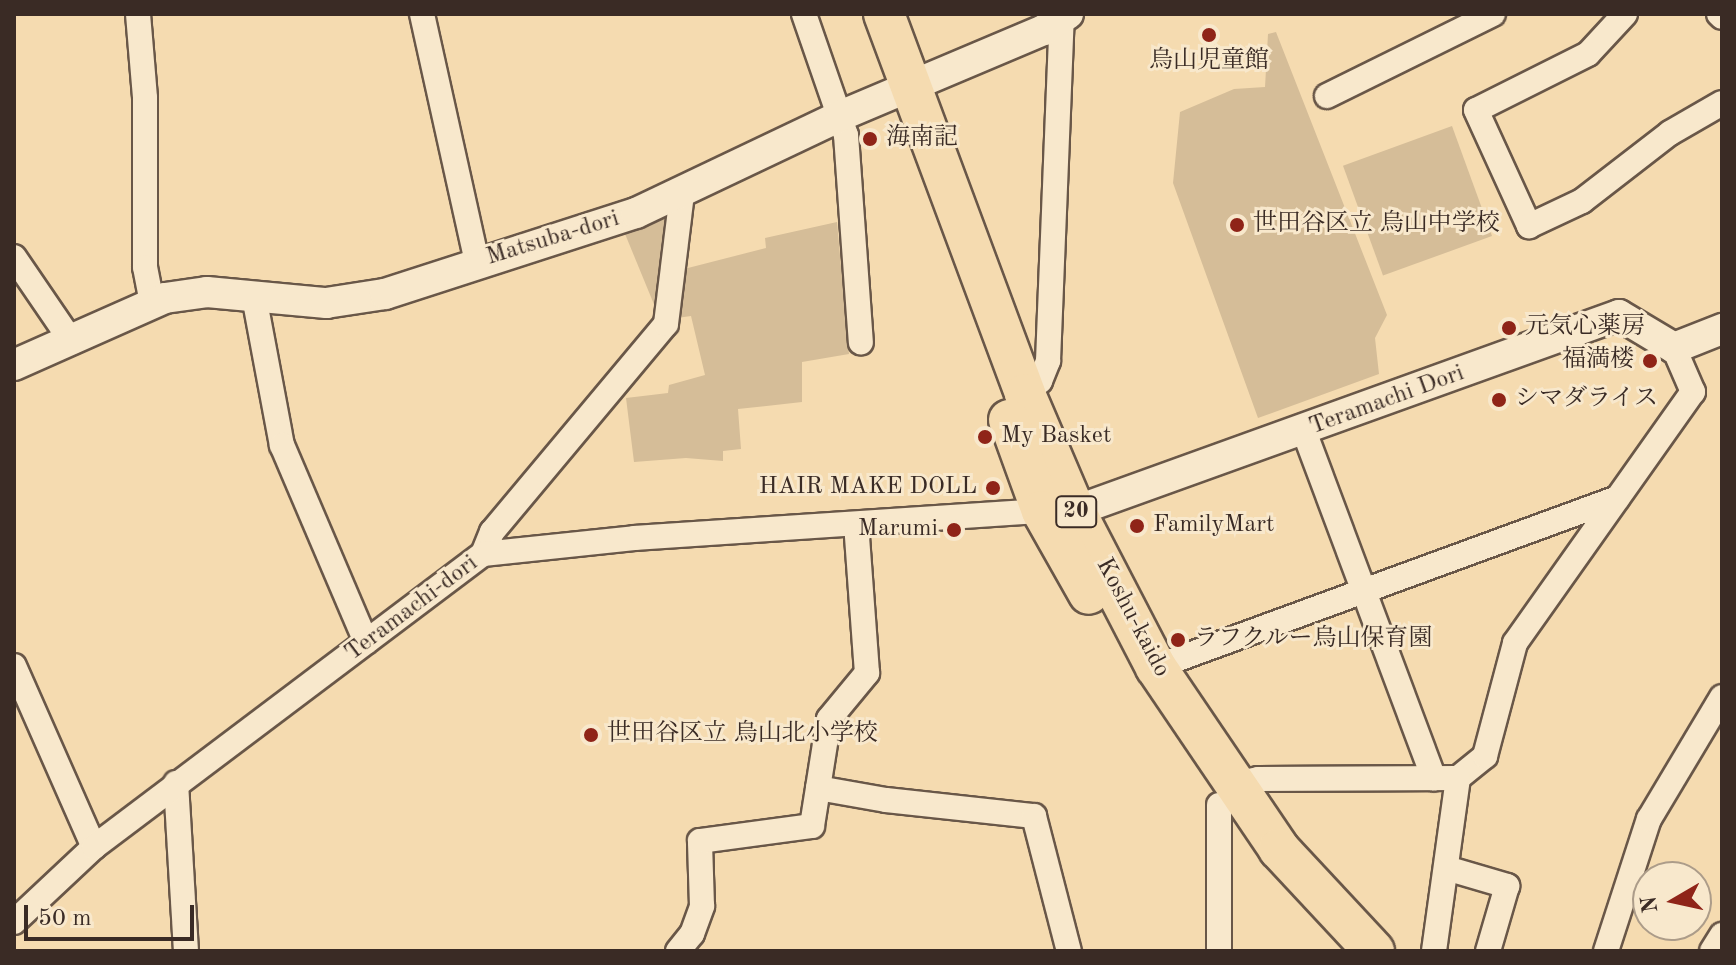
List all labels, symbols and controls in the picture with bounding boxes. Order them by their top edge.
marker: 烏山児童館 [1200,26,1218,44]
place label: 烏山児童館 [1149,48,1269,76]
place label: 海南記 [886,125,958,153]
marker: 海南記 [861,130,879,148]
street label: Matsuba-dori [483,205,623,273]
place label: 世田谷区立 烏山中学校 [1253,211,1500,239]
marker: 世田谷区立 烏山中学校 [1228,216,1246,234]
place label: 元気心薬房 [1525,314,1645,342]
marker: 元気心薬房 [1500,319,1518,337]
place label: 福満楼 [1562,347,1634,375]
marker: 福満楼 [1641,352,1659,370]
street label: Teramachi Dori [1306,360,1468,442]
place label: シマダライス [1515,386,1659,414]
marker: シマダライス [1490,391,1508,409]
place label: My Basket [1001,423,1111,451]
marker: My Basket [976,428,994,446]
place label: HAIR MAKE DOLL [759,474,977,502]
marker: HAIR MAKE DOLL [984,479,1002,497]
road number: 20 [1054,494,1098,530]
place label: FamilyMart [1153,512,1274,540]
place label: Marumi [858,516,938,544]
marker: FamilyMart [1128,517,1146,535]
marker: Marumi [945,521,963,539]
street label: Teramachi-dori [340,550,484,668]
street label: Koshu-kaido [1089,554,1175,682]
place label: ラフクルー烏山保育園 [1194,626,1434,654]
marker: ラフクルー烏山保育園 [1169,631,1187,649]
place label: 世田谷区立 烏山北小学校 [607,721,878,749]
marker: 世田谷区立 烏山北小学校 [582,726,600,744]
north arrow [1632,861,1712,941]
scale bar [28,889,198,939]
text: N [1638,894,1662,914]
text: 50 m [38,907,92,931]

